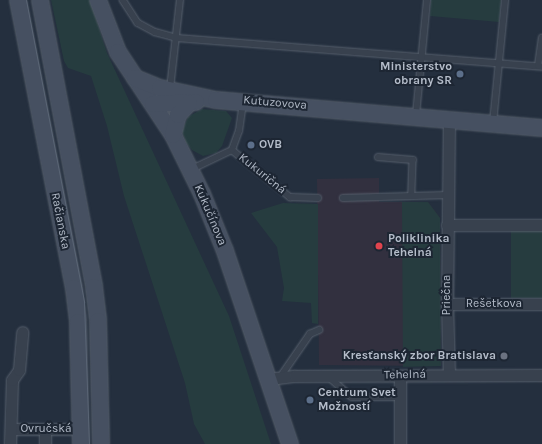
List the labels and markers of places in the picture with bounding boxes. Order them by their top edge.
place label: Ministerstvo obrany SR [380,60,452,88]
marker: Ministerstvo obrany SR [455,69,465,79]
place label: OVB [259,138,282,152]
marker: OVB [246,140,256,150]
place label: Poliklinika Tehelná [388,232,450,260]
marker: Poliklinika Tehelná [373,240,385,252]
place label: Kresťanský zbor Bratislava [343,349,496,363]
marker: Kresťanský zbor Bratislava [499,351,509,361]
place label: Centrum Svet Možností [318,386,396,414]
marker: Centrum Svet Možností [305,395,315,405]

